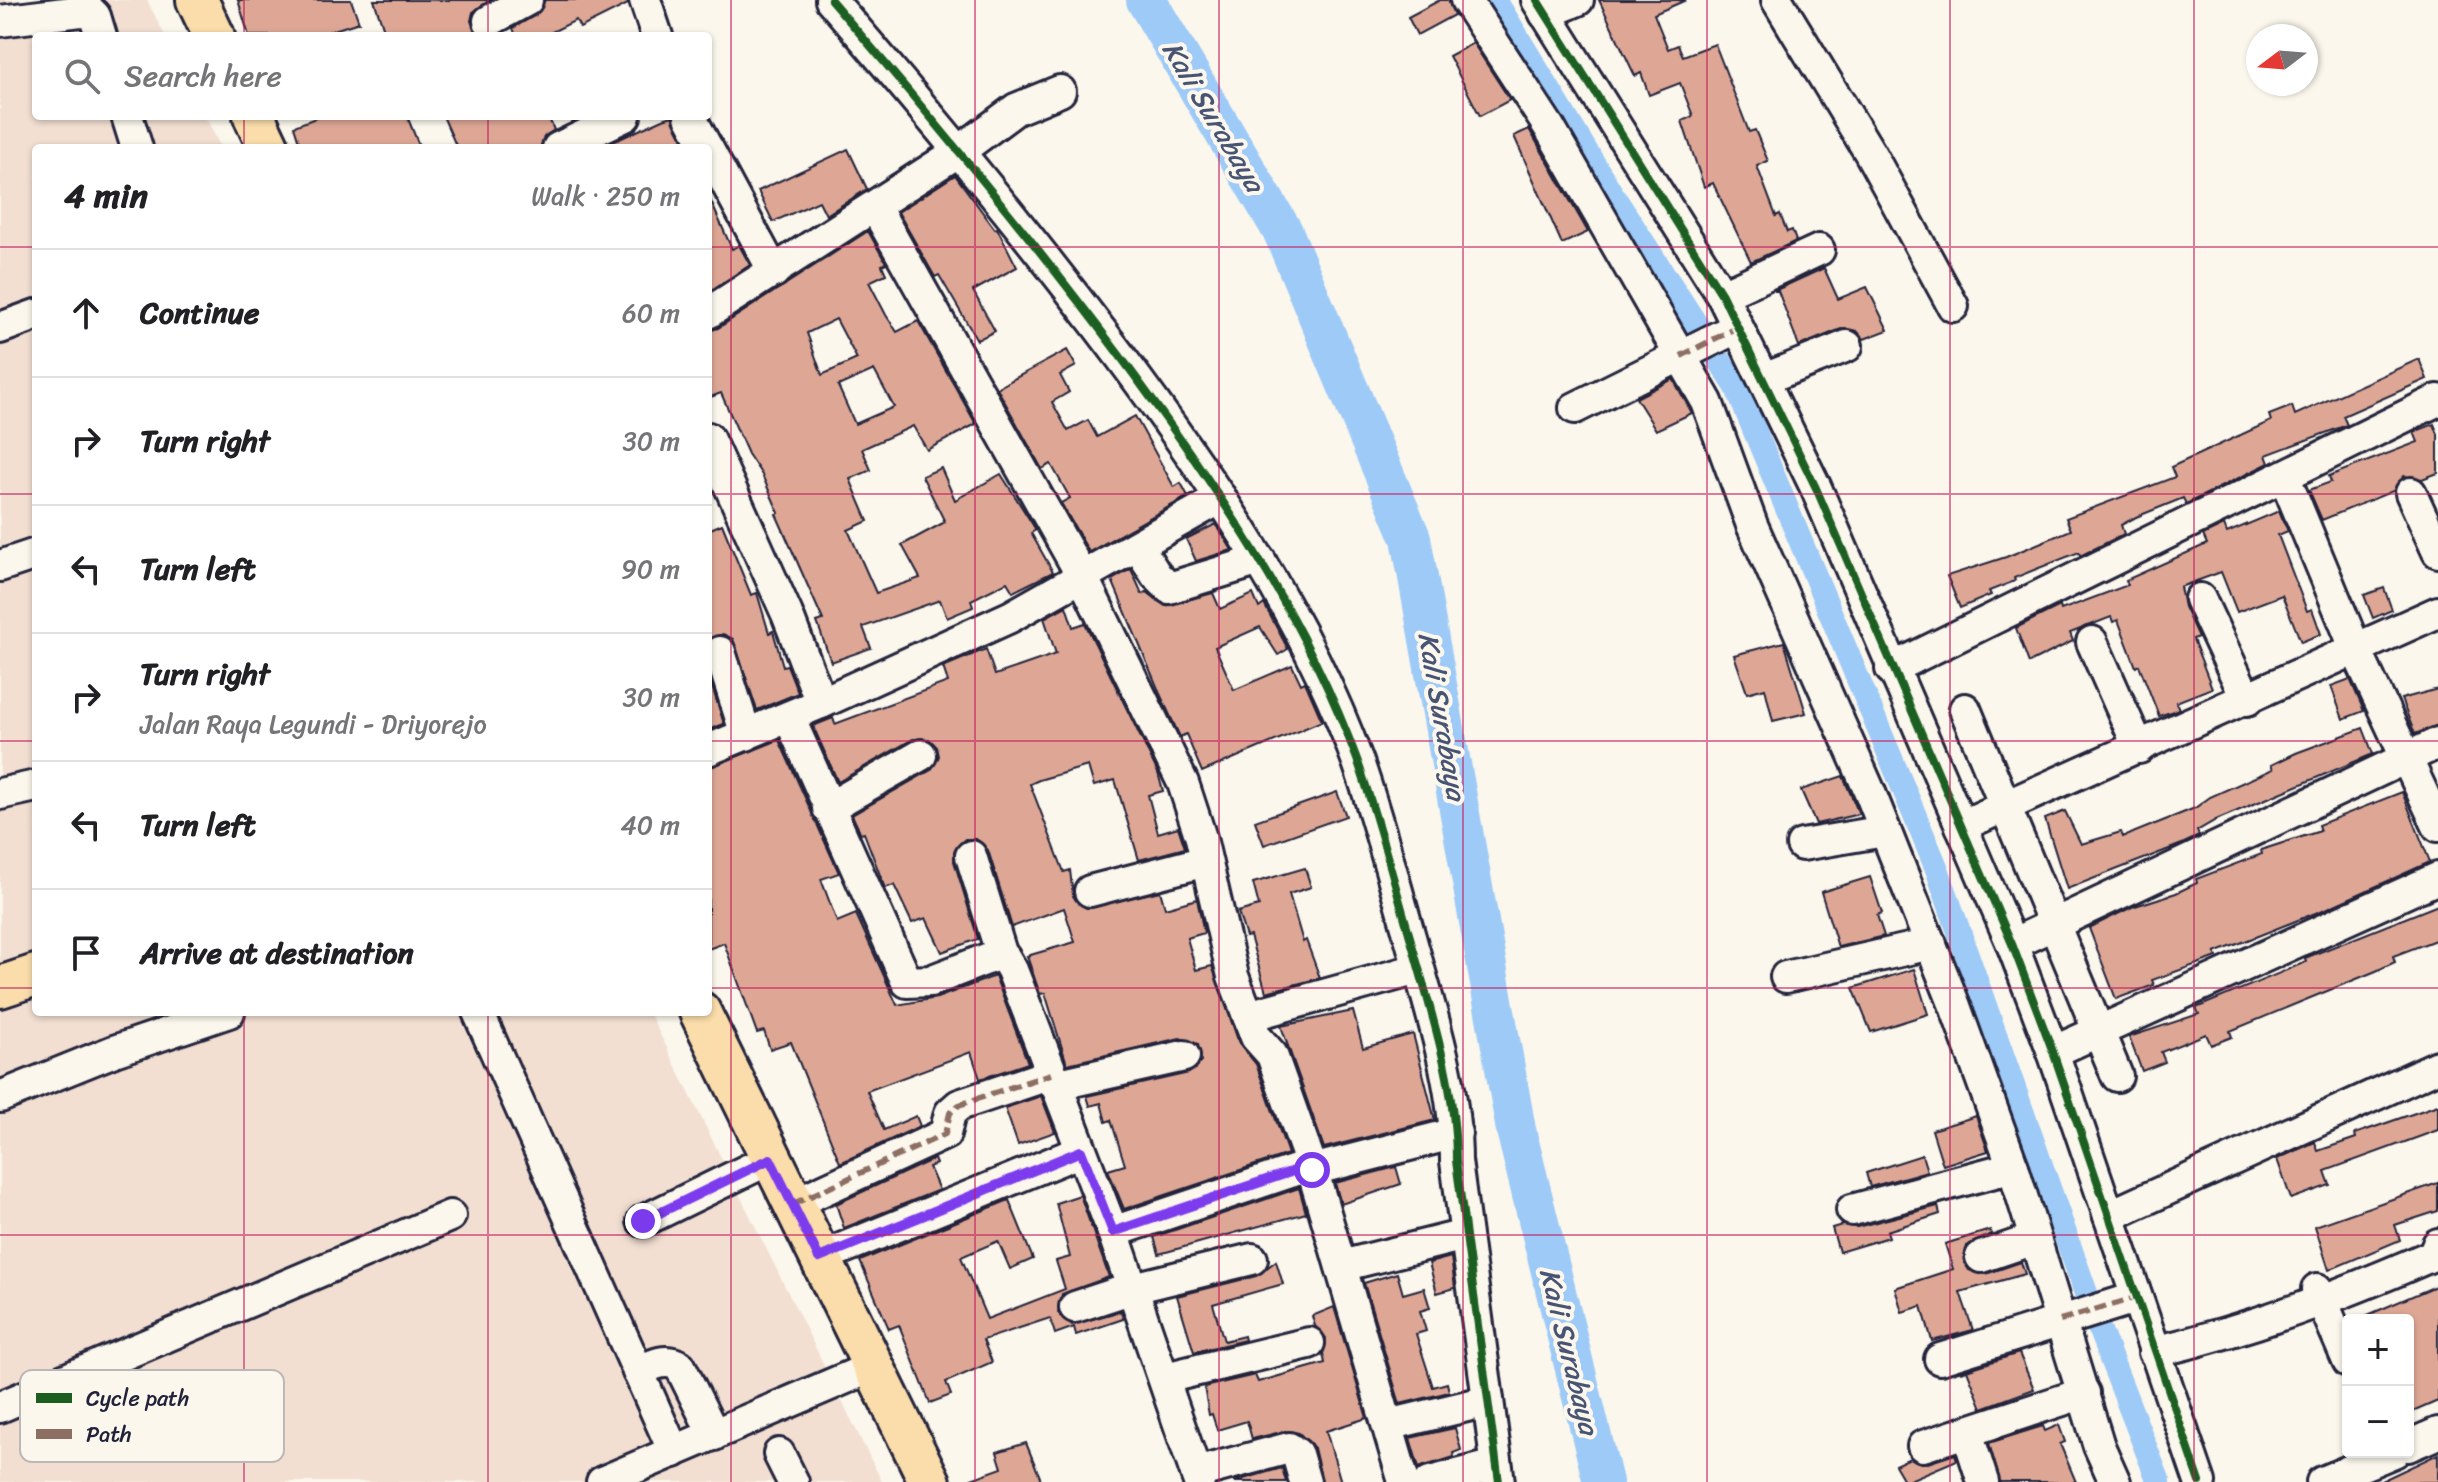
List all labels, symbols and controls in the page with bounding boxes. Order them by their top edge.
north arrow [2246,24,2318,96]
water label: Kali Surabaya [1149,31,1280,204]
search box [32,32,712,120]
text: Search here [124,49,282,103]
icon: search [60,54,104,98]
text: 4 min [64,166,148,226]
text: Walk · 250 m [531,173,680,219]
text: Continue [140,286,259,340]
text: 60 m [622,290,680,336]
icon: ahead [64,291,108,335]
text: Turn right [140,414,270,468]
text: 30 m [623,418,680,464]
icon: right [64,419,108,463]
text: Turn left [140,542,256,596]
text: 90 m [621,546,680,592]
icon: left [64,547,108,591]
water label: Kali Surabaya [1404,628,1482,807]
text: Turn right [140,647,270,701]
text: 30 m [623,674,680,720]
icon: right [64,675,108,719]
text: Jalan Raya Legundi - Driyorejo [140,701,487,747]
text: Turn left [140,798,256,852]
text: 40 m [621,802,680,848]
icon: left [64,803,108,847]
text: Arrive at destination [140,926,414,980]
icon: arrive [64,931,108,975]
route start [1294,1152,1330,1188]
route end [625,1203,661,1239]
water label: Kali Surabaya [1525,1263,1615,1442]
map controls [2342,1314,2414,1458]
button: + [2342,1314,2414,1386]
legend [20,1370,284,1462]
text: Cycle path [86,1379,189,1418]
button: − [2342,1386,2414,1458]
text: Path [86,1415,132,1454]

